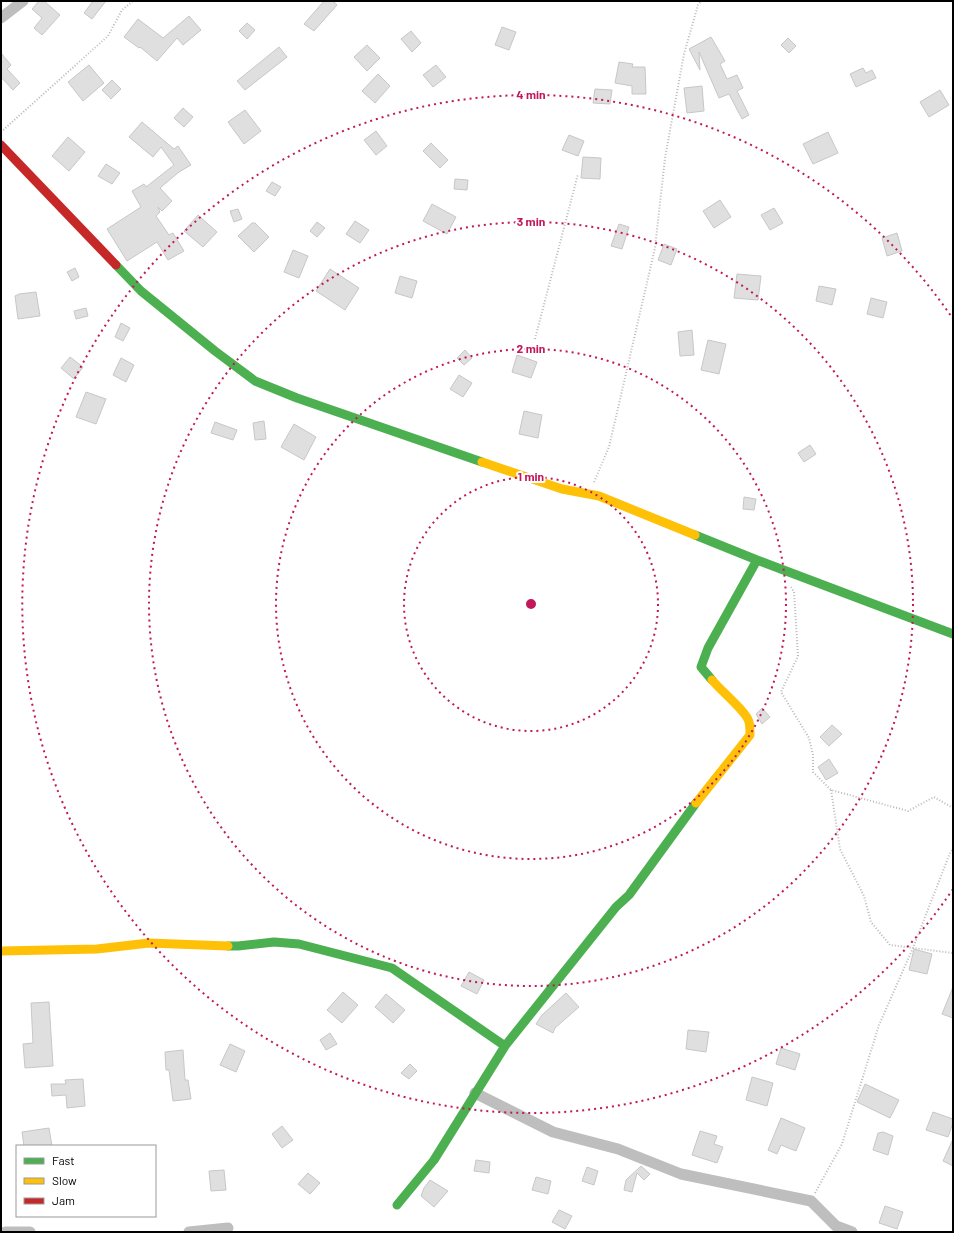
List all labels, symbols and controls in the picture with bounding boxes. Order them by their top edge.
text: 4 min [516,87,546,101]
text: 3 min [517,214,545,228]
text: 2 min [517,341,545,355]
text: 1 min [518,469,544,483]
centre of rings [524,597,538,611]
legend [16,1145,156,1217]
text: Fast [52,1153,75,1167]
text: Slow [52,1173,77,1187]
text: Jam [52,1193,75,1207]

